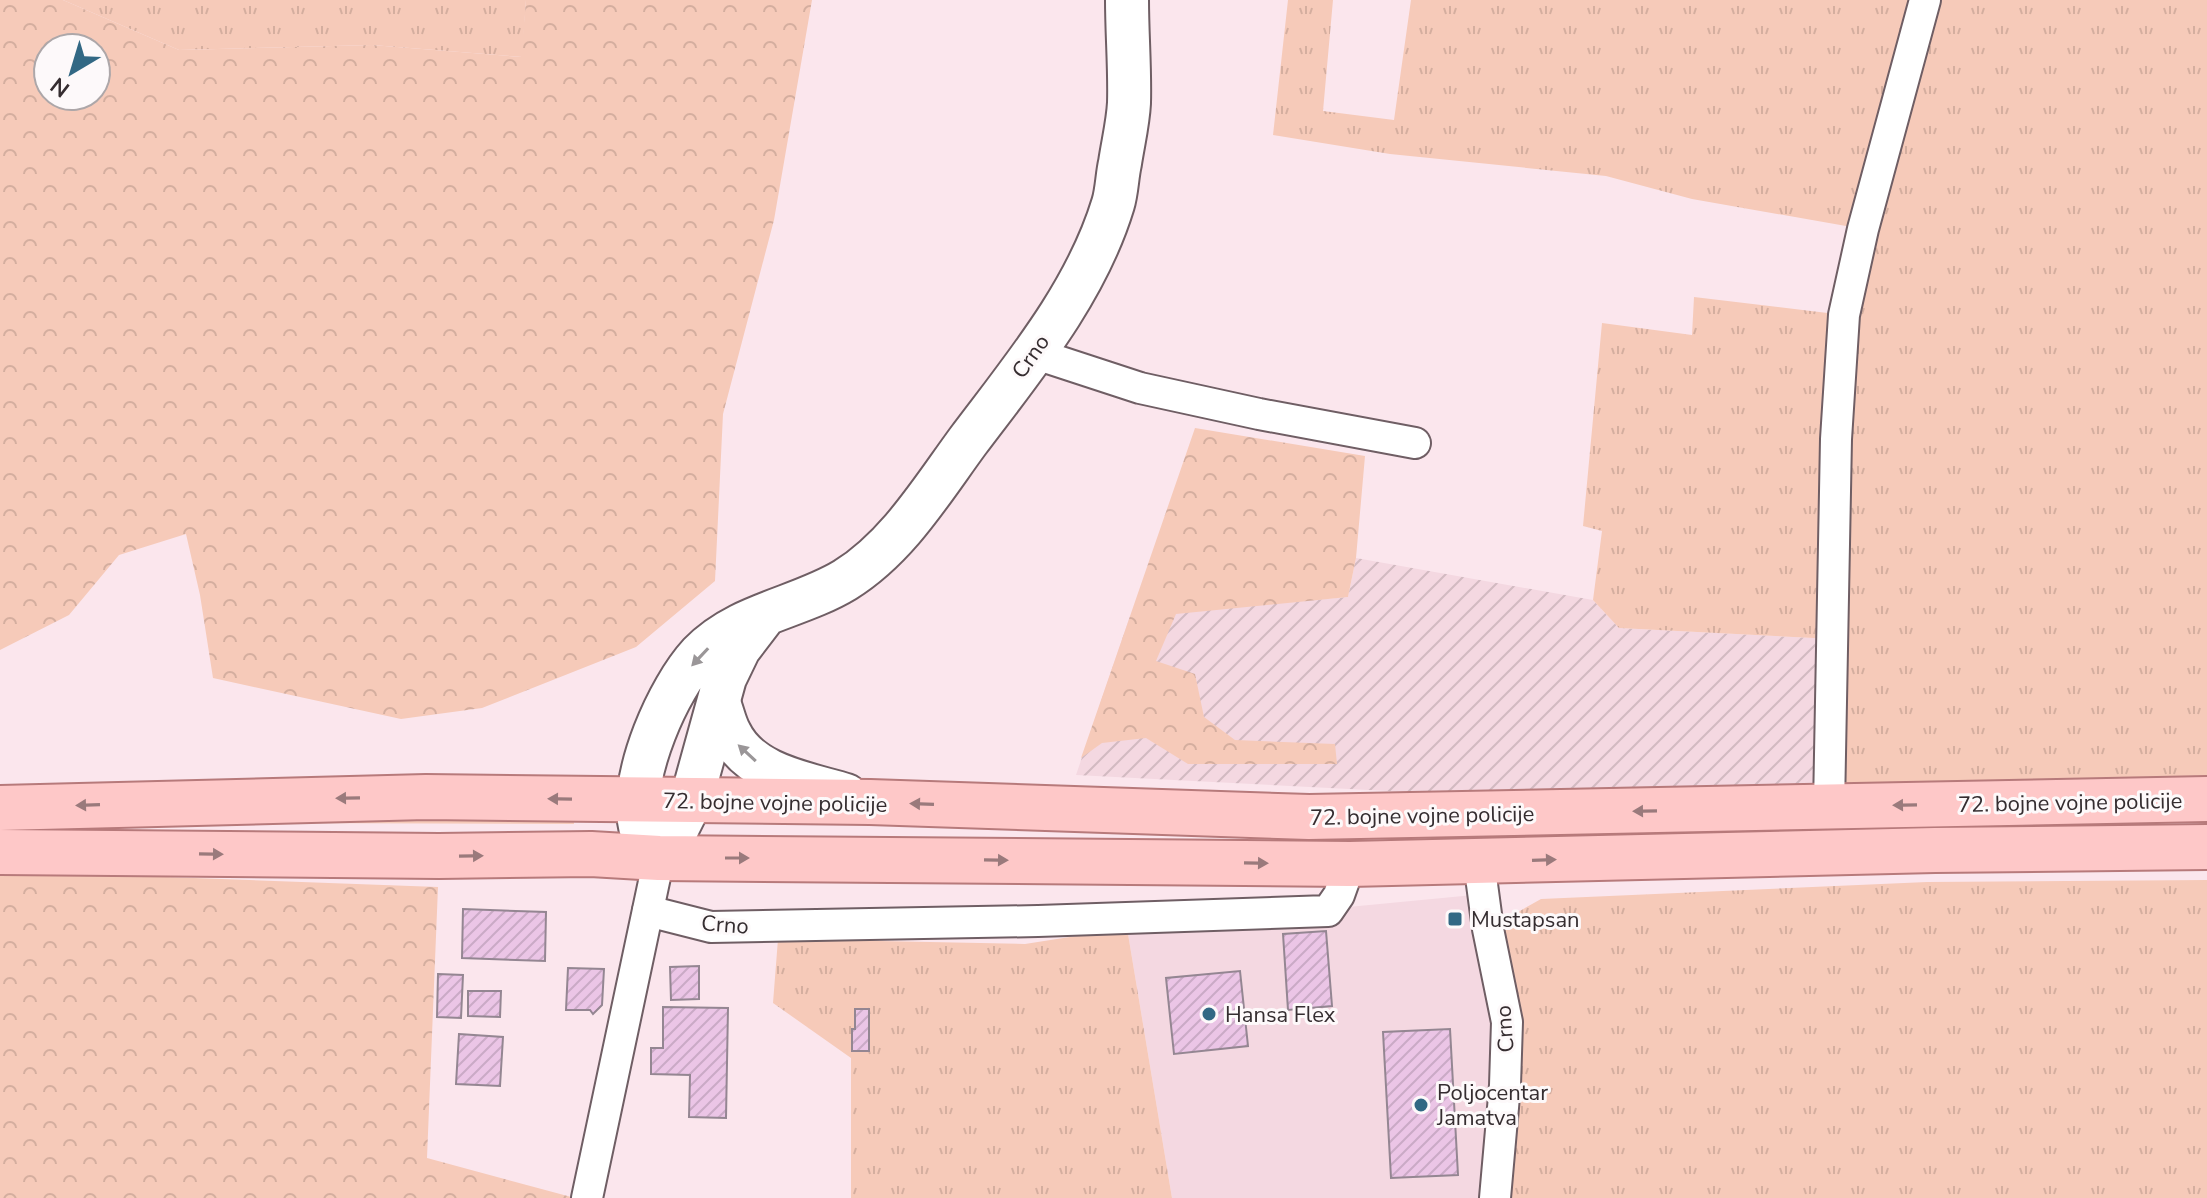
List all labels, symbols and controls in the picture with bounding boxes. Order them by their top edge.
north arrow [32,32,112,112]
text: N [45,70,76,104]
street label: Crno [1005,329,1057,385]
one-way arrow [691,647,709,666]
one-way arrow [738,744,757,762]
street label: 72. bojne vojne policije [662,786,887,820]
street label: 72. bojne vojne policije [1958,786,2183,820]
one-way arrow [335,792,360,805]
one-way arrow [547,793,572,805]
one-way arrow [909,798,934,811]
one-way arrow [75,799,100,812]
street label: 72. bojne vojne policije [1310,799,1535,833]
one-way arrow [1892,799,1917,811]
one-way arrow [1632,804,1657,817]
one-way arrow [199,847,224,860]
one-way arrow [459,850,484,862]
one-way arrow [725,852,750,864]
one-way arrow [984,854,1009,866]
one-way arrow [1532,854,1557,867]
one-way arrow [1244,857,1269,869]
place label: Mustapsan [1471,905,1580,935]
street label: Crno [700,908,750,942]
marker: Mustapsan [1446,910,1464,928]
place label: Hansa Flex [1225,1000,1336,1030]
street label: Crno [1488,1004,1522,1054]
marker: Hansa Flex [1200,1005,1218,1023]
place label: Poljocentar Jamatva [1436,1078,1548,1133]
marker: Poljocentar Jamatva [1412,1096,1430,1114]

